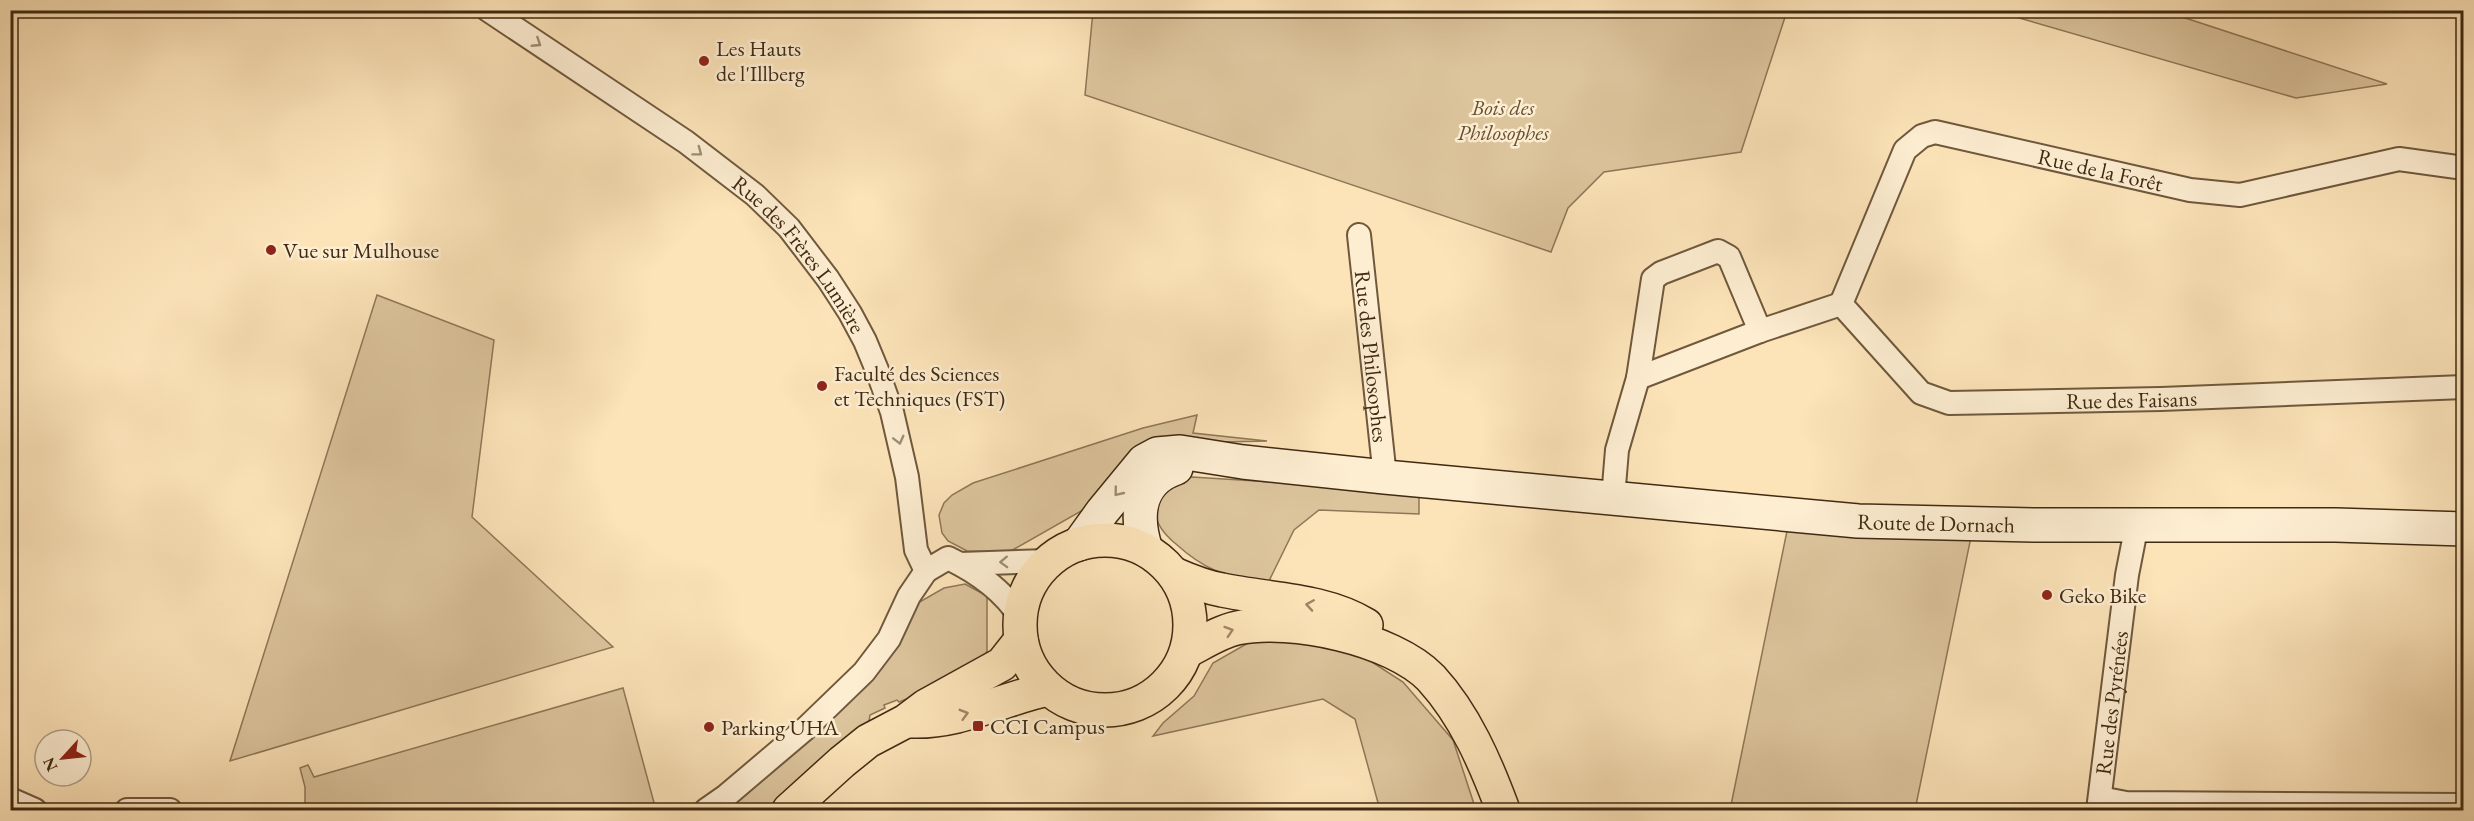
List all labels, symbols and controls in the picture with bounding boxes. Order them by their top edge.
place label: Les Hauts de l'Illberg [716,34,805,88]
one-way arrow [530,36,541,47]
marker: Les Hauts de l'Illberg [697,54,711,68]
park label: Bois des Philosophes [1457,93,1550,147]
street label: Rue de la Forêt [2035,141,2166,198]
one-way arrow [692,144,703,155]
street label: Rue des Frères Lumière [726,168,873,339]
place label: Vue sur Mulhouse [283,236,439,265]
marker: Vue sur Mulhouse [264,243,278,257]
street label: Rue des Philosophes [1348,269,1396,444]
place label: Faculté des Sciences et Techniques (FST) [834,359,1005,413]
marker: Faculté des Sciences et Techniques (FST) [815,379,829,393]
street label: Rue des Faisans [2066,383,2198,415]
one-way arrow [891,435,904,445]
one-way arrow [1114,485,1125,496]
street label: Route de Dornach [1857,506,2015,539]
one-way arrow [999,556,1008,569]
place label: Geko Bike [2059,581,2147,610]
marker: Geko Bike [2040,588,2054,602]
one-way arrow [1305,599,1315,612]
one-way arrow [1223,626,1234,638]
street label: Rue des Pyrénées [2088,629,2134,777]
one-way arrow [958,709,969,721]
place label: CCI Campus [990,712,1105,741]
place label: Parking UHA [721,713,840,742]
marker: CCI Campus [971,719,985,733]
marker: Parking UHA [702,720,716,734]
north arrow [33,728,93,788]
text: N [38,754,62,775]

